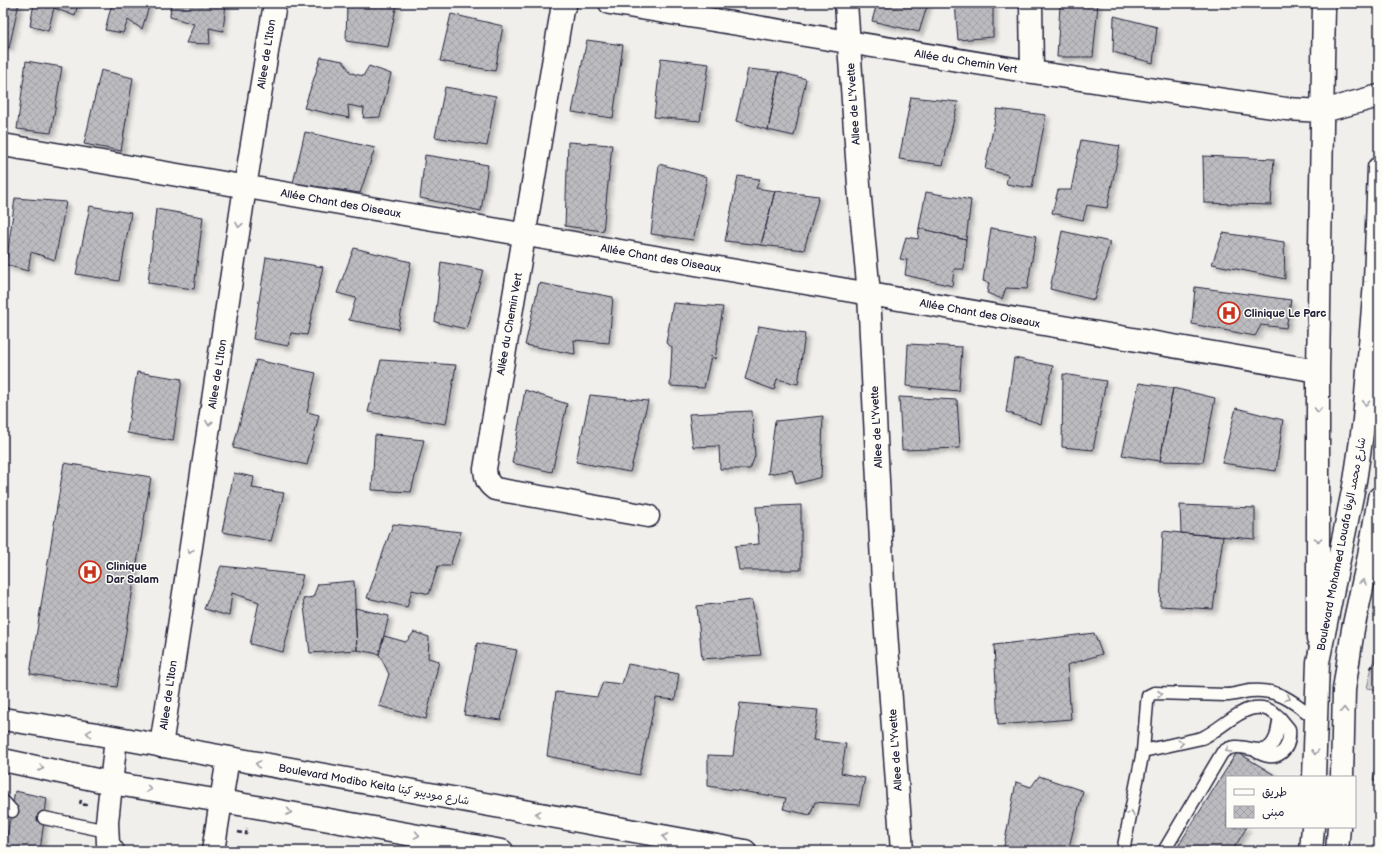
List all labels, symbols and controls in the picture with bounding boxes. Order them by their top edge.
street label: Allee de L'Iton [255,18,278,90]
street label: Allée du Chemin Vert [914,47,1019,76]
street label: Allee de L'Yvette [844,62,863,145]
street label: Allée Chant des Oiseaux [280,186,402,220]
one-way arrow [235,222,244,228]
street label: Allée Chant des Oiseaux [600,241,722,275]
street label: Allée du Chemin Vert [494,271,525,376]
street label: Allée Chant des Oiseaux [919,296,1041,330]
hospital icon: Clinique Le Parc [1216,300,1242,326]
place label: Clinique Le Parc [1244,307,1326,320]
street label: Allee de L'Iton [206,338,229,410]
street label: Allee de L'Yvette [868,385,885,468]
one-way arrow [1361,400,1370,406]
one-way arrow [1314,407,1322,413]
one-way arrow [205,420,214,426]
street label: Boulevard Mohamed Louafa شارع محمد الوفا [1314,436,1371,652]
one-way arrow [1314,537,1322,543]
one-way arrow [186,548,195,554]
hospital icon: Clinique Dar Salam [77,559,103,585]
place label: Clinique Dar Salam [106,560,159,586]
one-way arrow [1359,579,1367,585]
street label: Allee de L'Iton [157,659,180,731]
one-way arrow [1157,690,1163,698]
one-way arrow [1283,694,1291,701]
one-way arrow [1340,707,1348,713]
street label: Allee de L'Yvette [886,708,905,791]
one-way arrow [86,729,92,738]
one-way arrow [1178,739,1184,747]
one-way arrow [1225,745,1232,752]
one-way arrow [1311,749,1319,755]
one-way arrow [255,760,261,768]
street label: Boulevard Modibo Keita شارع موديبو كيتا [277,761,470,810]
one-way arrow [38,764,44,772]
legend [1226,776,1356,828]
one-way arrow [146,785,152,793]
text: طريق [1262,785,1287,800]
text: مبنى [1262,805,1285,820]
one-way arrow [286,808,292,816]
one-way arrow [534,810,541,818]
one-way arrow [1126,810,1134,816]
one-way arrow [414,831,420,839]
one-way arrow [662,833,669,841]

